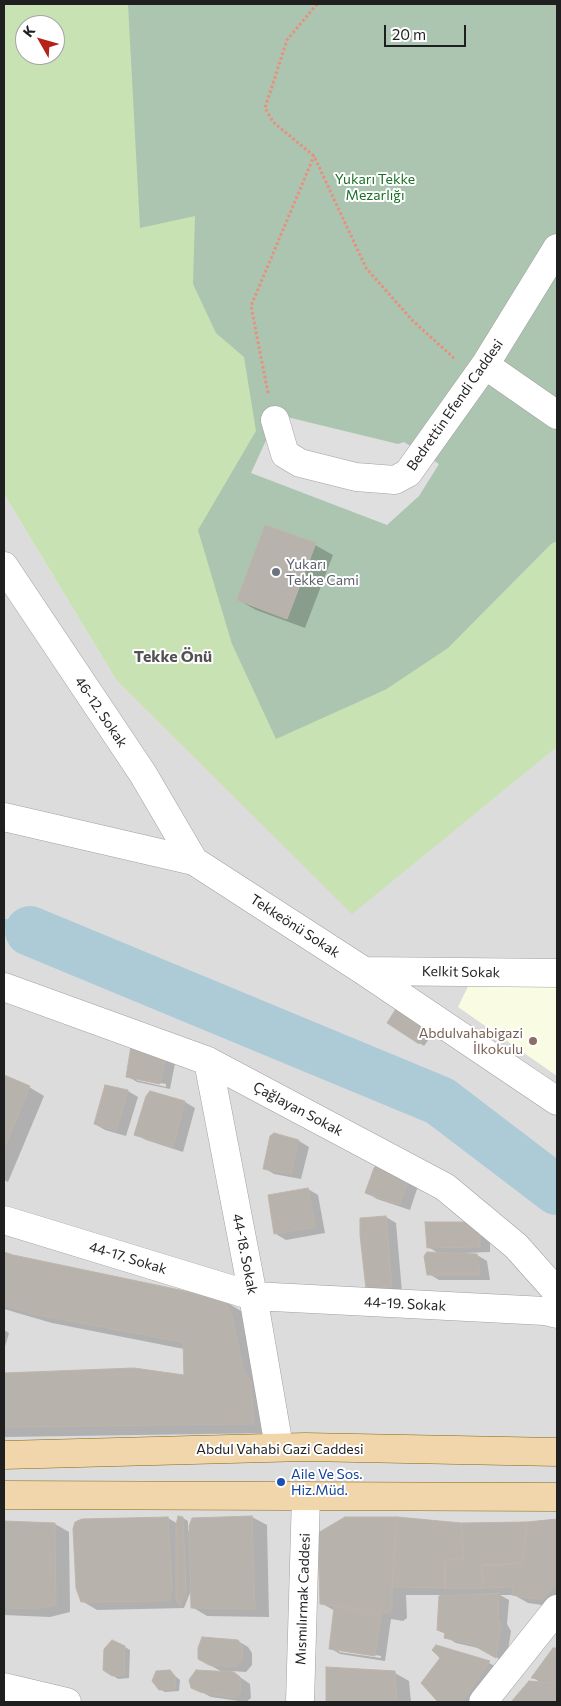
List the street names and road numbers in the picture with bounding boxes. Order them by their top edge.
street label: Bedrettin Efendi Caddesi [403,336,507,474]
street label: 46-12. Sokak [71,673,131,751]
street label: Tekkeönü Sokak [247,891,343,961]
street label: Kelkit Sokak [422,963,500,981]
street label: Çağlayan Sokak [250,1078,346,1140]
street label: 44-18. Sokak [229,1212,261,1296]
street label: 44-17. Sokak [87,1238,169,1278]
street label: 44-19. Sokak [364,1293,446,1315]
street label: Abdul Vahabi Gazi Caddesi [196,1441,364,1457]
street label: Mısmılırmak Caddesi [292,1533,314,1665]

